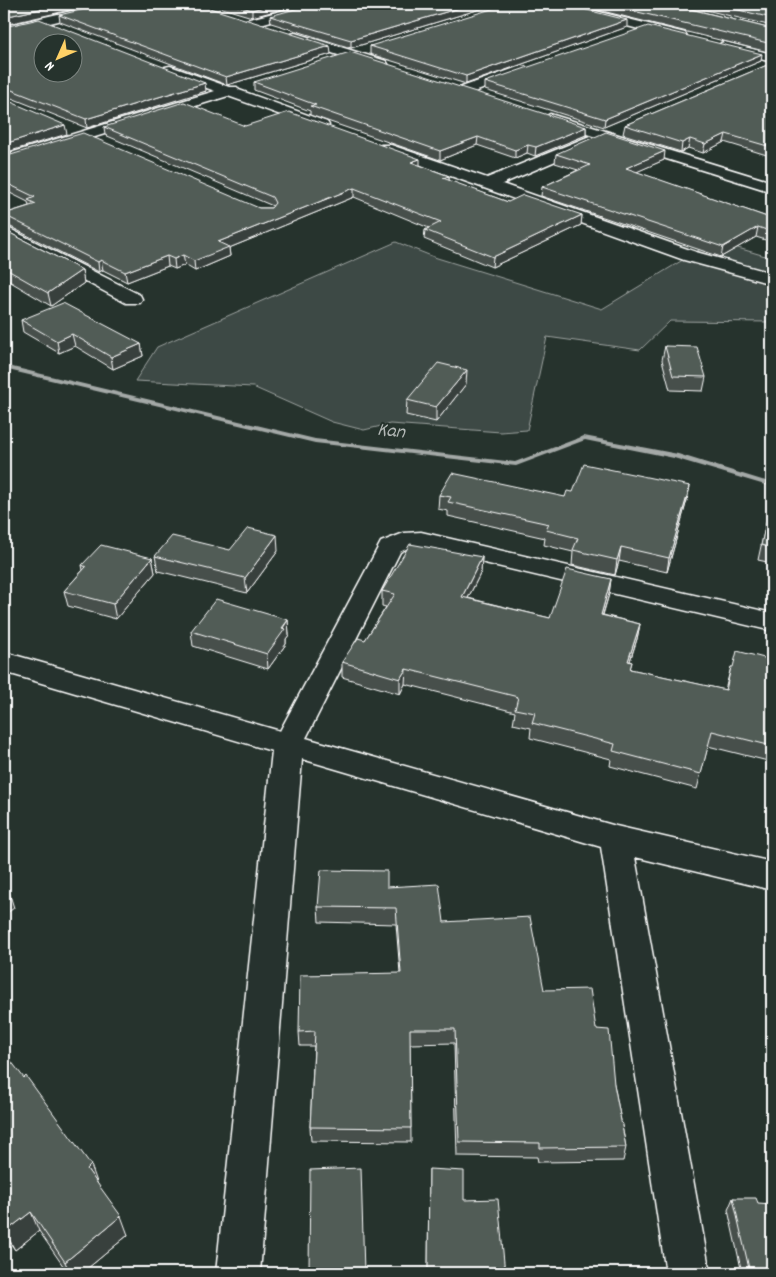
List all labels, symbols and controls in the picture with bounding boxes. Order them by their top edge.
north arrow [32,32,82,82]
text: N [41,56,60,75]
water label: Kan [376,417,407,447]

